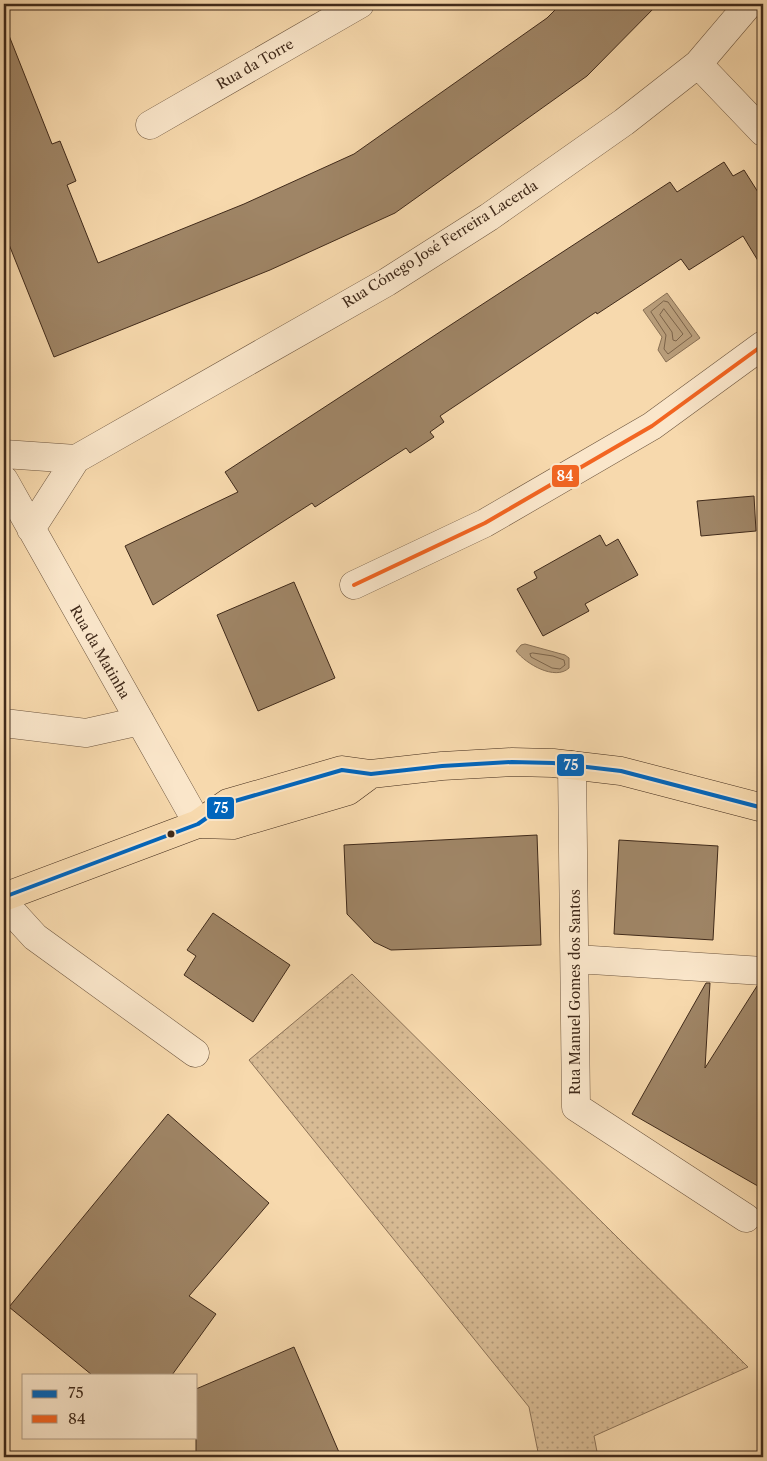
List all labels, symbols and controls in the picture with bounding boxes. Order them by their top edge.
street label: Rua da Torre [213,35,297,93]
street label: Rua Cónego José Ferreira Lacerda [339,176,541,312]
line badge: 84 [551,464,580,488]
text: 84 [557,467,573,485]
street label: Rua da Matinha [66,602,134,702]
line badge: 75 [556,753,585,777]
text: 75 [564,756,579,774]
line badge: 75 [206,796,235,820]
text: 75 [214,799,229,817]
unlabelled marker [166,829,176,839]
street label: Rua Manuel Gomes dos Santos [566,889,584,1095]
legend [22,1374,198,1438]
text: 75 [68,1383,84,1402]
text: 84 [68,1409,86,1428]

